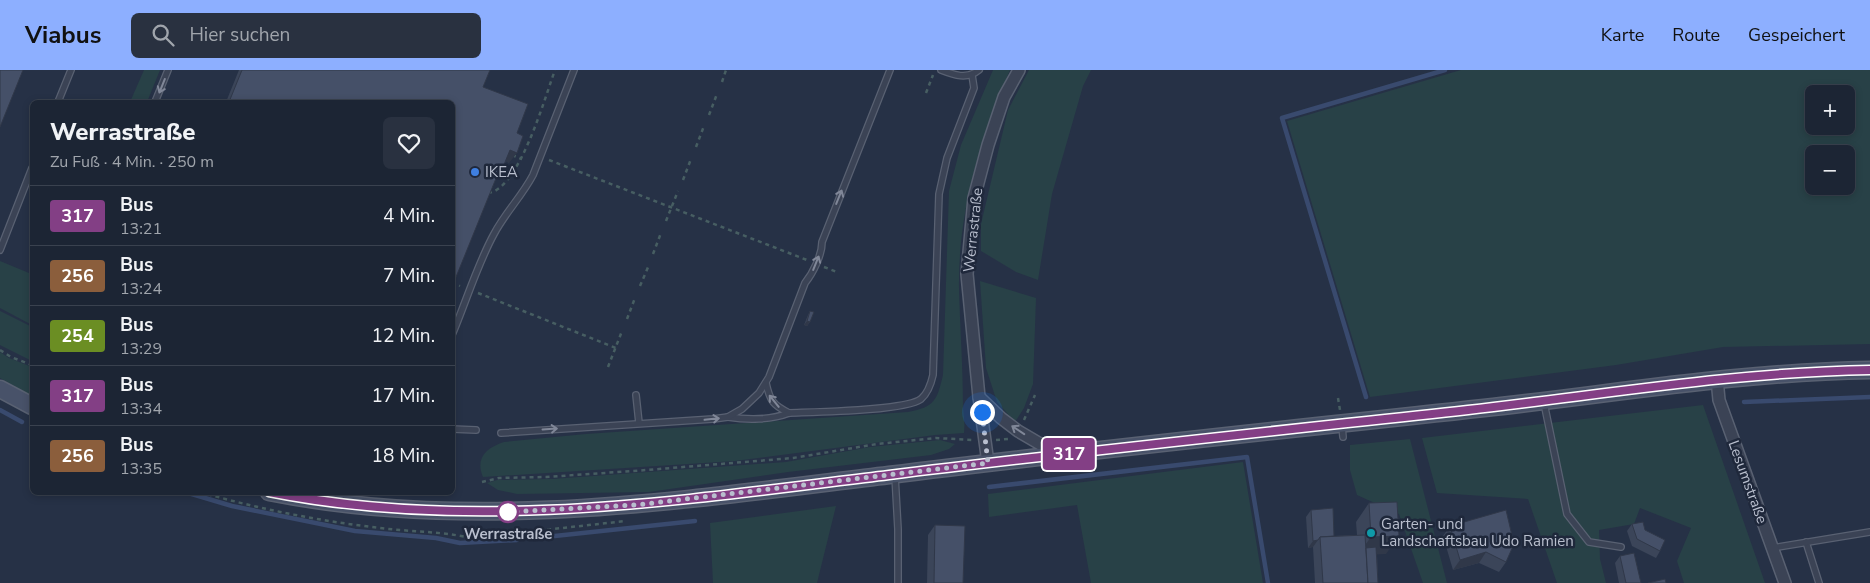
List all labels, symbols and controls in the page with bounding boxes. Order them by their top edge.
search box [131,13,481,58]
text: Viabus [25,19,101,51]
icon: search [149,21,177,49]
text: Hier suchen [189,22,290,48]
text: Karte [1601,23,1644,47]
text: Route [1672,23,1720,47]
text: Gespeichert [1748,23,1845,47]
one-way arrow [156,78,166,93]
map controls [1805,85,1855,195]
button: + [1805,85,1855,135]
text: Werrastraße [50,116,195,148]
button: heart [383,117,435,169]
button: − [1805,145,1855,195]
text: Zu Fuß · 4 Min. · 250 m [50,151,214,173]
place label: IKEA [485,162,518,182]
marker: IKEA [469,166,481,178]
street label: Werrastraße [959,187,987,273]
one-way arrow [835,190,845,205]
text: Bus [120,192,153,218]
text: 4 Min. [383,203,435,229]
text: 317 [61,204,94,228]
text: 13:21 [120,218,162,240]
text: Bus [120,252,153,278]
one-way arrow [812,256,821,271]
text: 7 Min. [383,263,435,289]
text: 256 [61,264,94,288]
text: 13:24 [120,278,162,300]
text: Bus [120,312,153,338]
text: 12 Min. [372,323,435,349]
text: 254 [61,324,94,348]
text: 13:29 [120,338,162,360]
text: Bus [120,372,153,398]
text: 17 Min. [372,383,435,409]
text: 317 [61,384,94,408]
one-way arrow [768,395,779,408]
text: 13:34 [120,398,162,420]
your location [970,400,995,425]
one-way arrow [703,414,719,424]
one-way arrow [541,425,557,434]
one-way arrow [1011,425,1025,435]
text: Bus [120,432,153,458]
line badge: 317 [1040,438,1098,470]
street label: Lesumstraße [1724,438,1772,526]
text: 317 [1053,442,1085,466]
text: 18 Min. [372,443,435,469]
text: 256 [61,444,94,468]
text: 13:35 [120,458,162,480]
marker: Werrastraße [497,501,519,523]
place label: Garten- und Landschaftsbau Udo Ramien [1381,514,1574,551]
place label: Werrastraße [464,524,552,544]
marker: Garten- und Landschaftsbau Udo Ramien [1365,527,1377,539]

